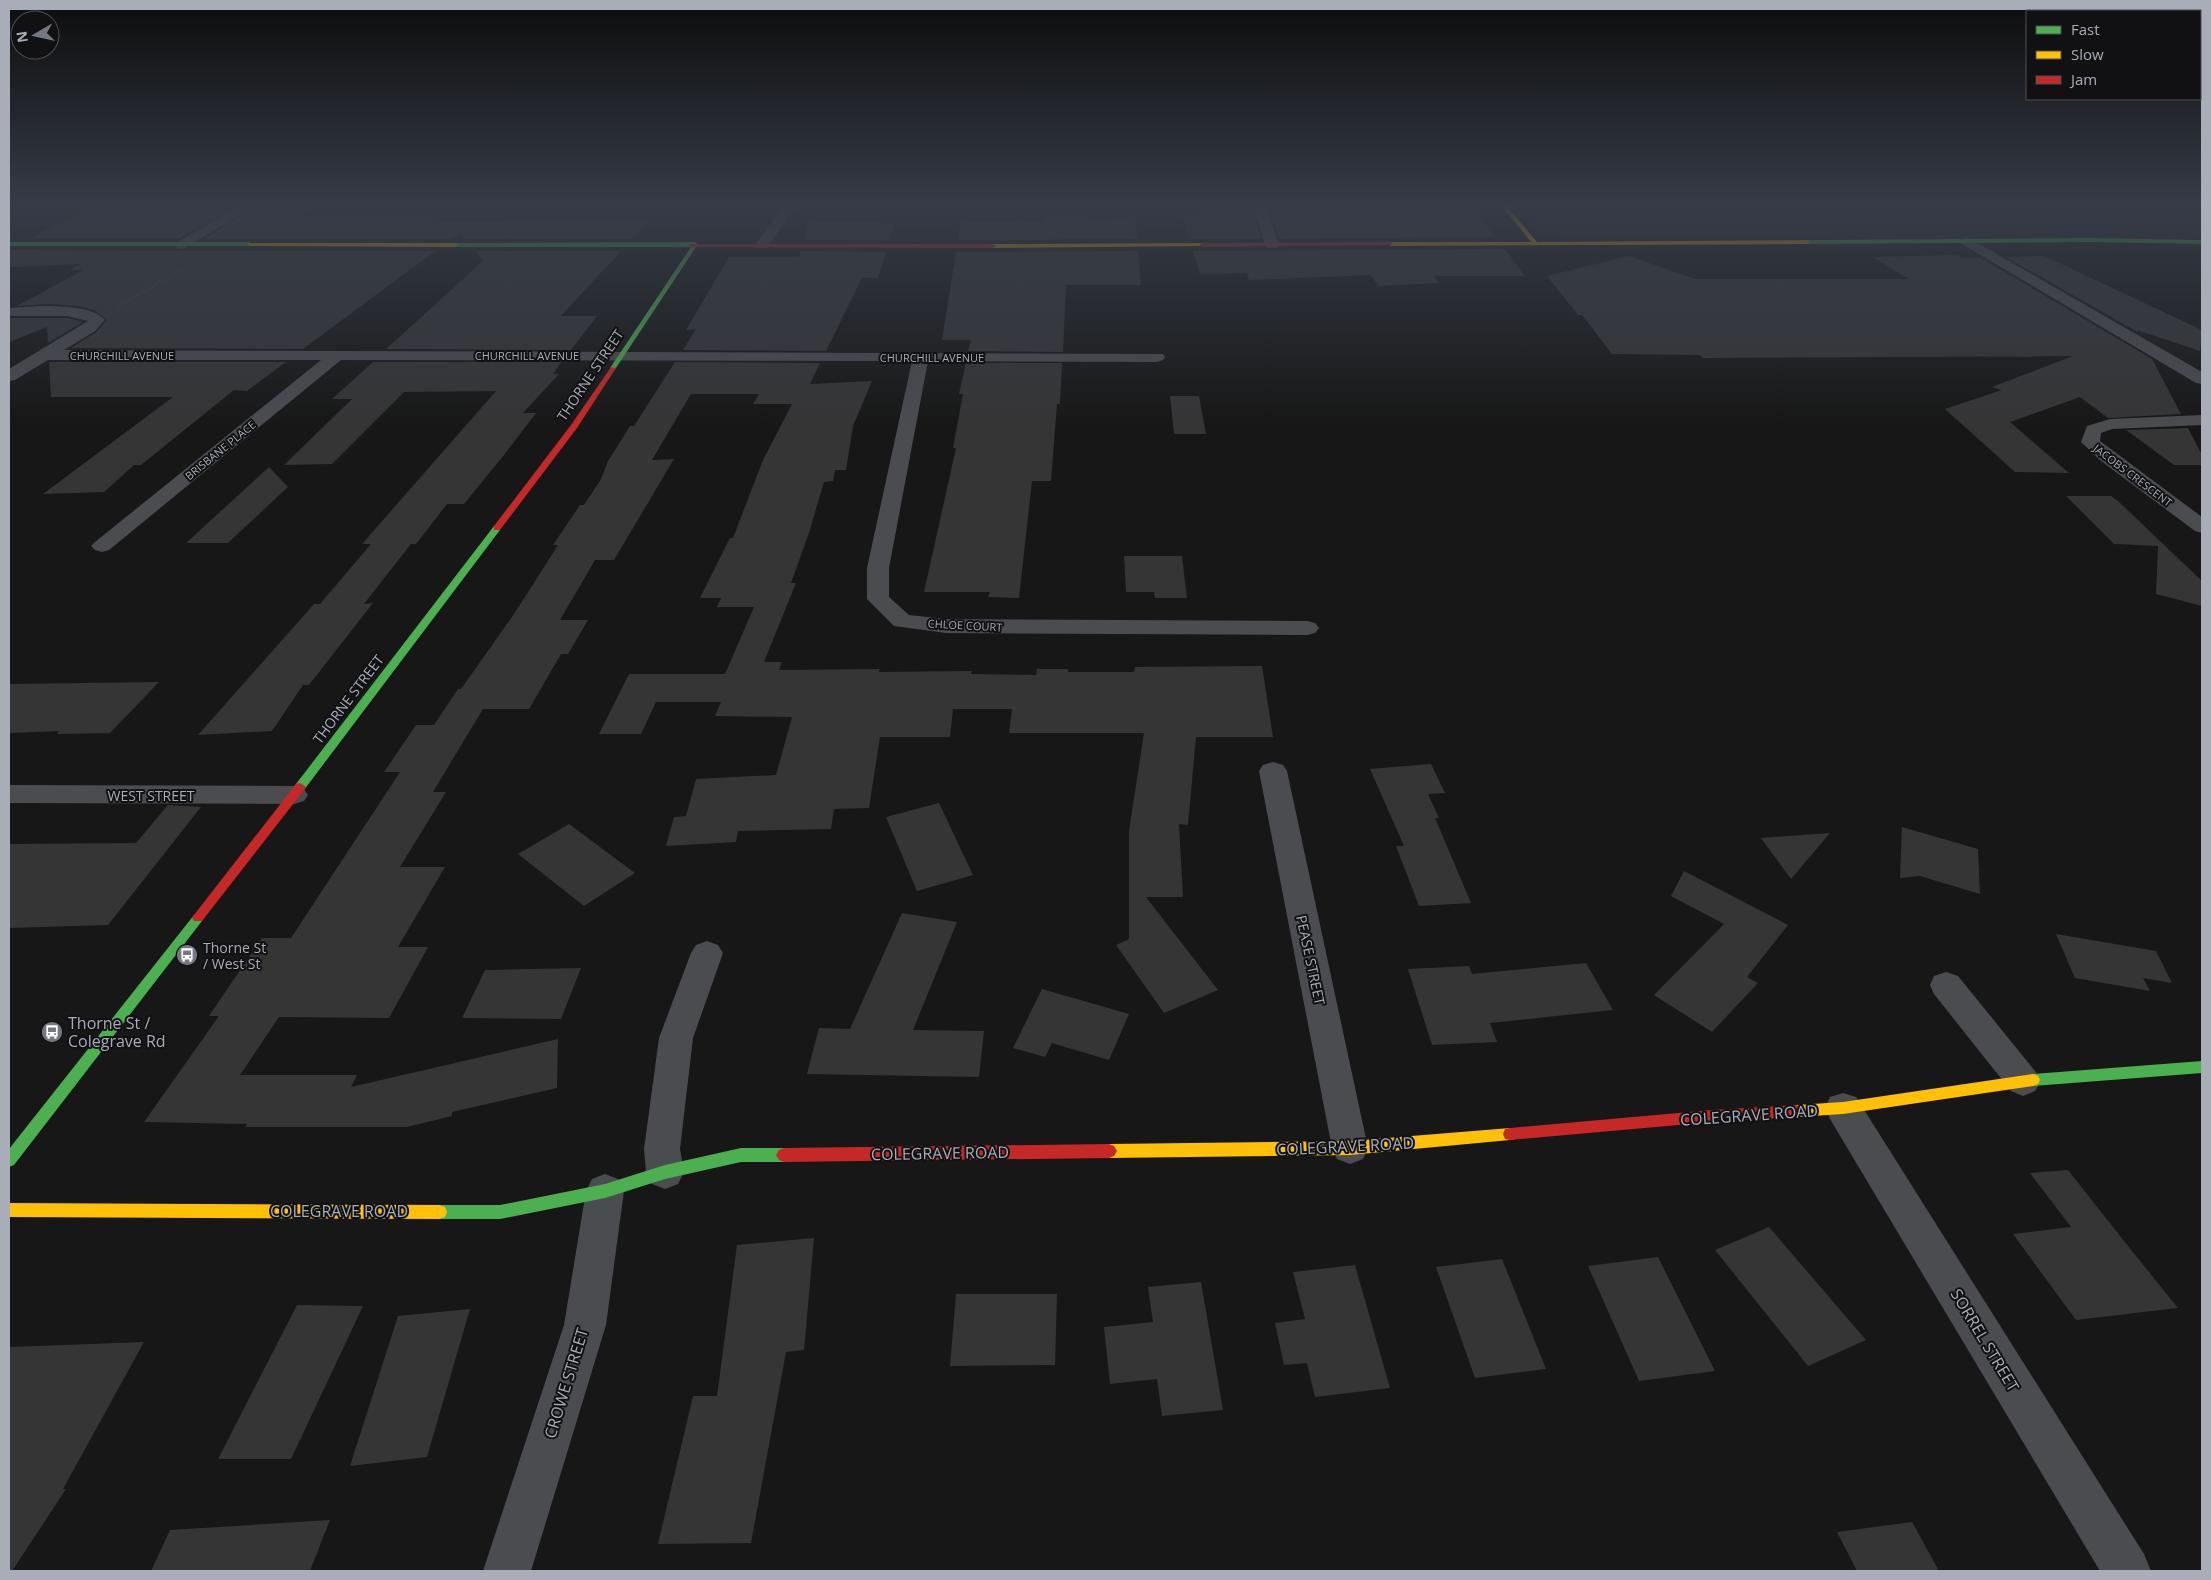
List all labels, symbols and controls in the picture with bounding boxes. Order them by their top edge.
north arrow [10,10,60,60]
legend [2026,10,2201,100]
text: Fast [2071,19,2100,39]
text: N [11,30,32,44]
text: Slow [2071,44,2104,64]
text: Jam [2069,69,2097,89]
street label: THORNE STREET [552,325,628,425]
street label: CHURCHILL AVENUE [70,348,174,363]
street label: CHURCHILL AVENUE [475,348,579,363]
street label: CHURCHILL AVENUE [880,350,984,365]
street label: BRISBANE PLACE [182,417,258,483]
street label: JACOBS CRESCENT [2090,440,2175,509]
street label: CHLOE COURT [927,616,1003,634]
street label: THORNE STREET [308,650,388,747]
street label: WEST STREET [107,786,195,805]
street label: PEASE STREET [1292,913,1330,1007]
place label: Thorne St / West St [203,938,266,973]
bus stop icon: Thorne St / West St [175,943,199,967]
place label: Thorne St / Colegrave Rd [68,1012,166,1052]
bus stop icon: Thorne St / Colegrave Rd [40,1020,64,1044]
street label: COLEGRAVE ROAD [1679,1099,1819,1131]
street label: COLEGRAVE ROAD [1276,1131,1414,1161]
street label: COLEGRAVE ROAD [871,1141,1009,1165]
street label: COLEGRAVE ROAD [270,1200,408,1222]
street label: SORREL STREET [1946,1284,2025,1396]
street label: CROWE STREET [539,1325,593,1441]

